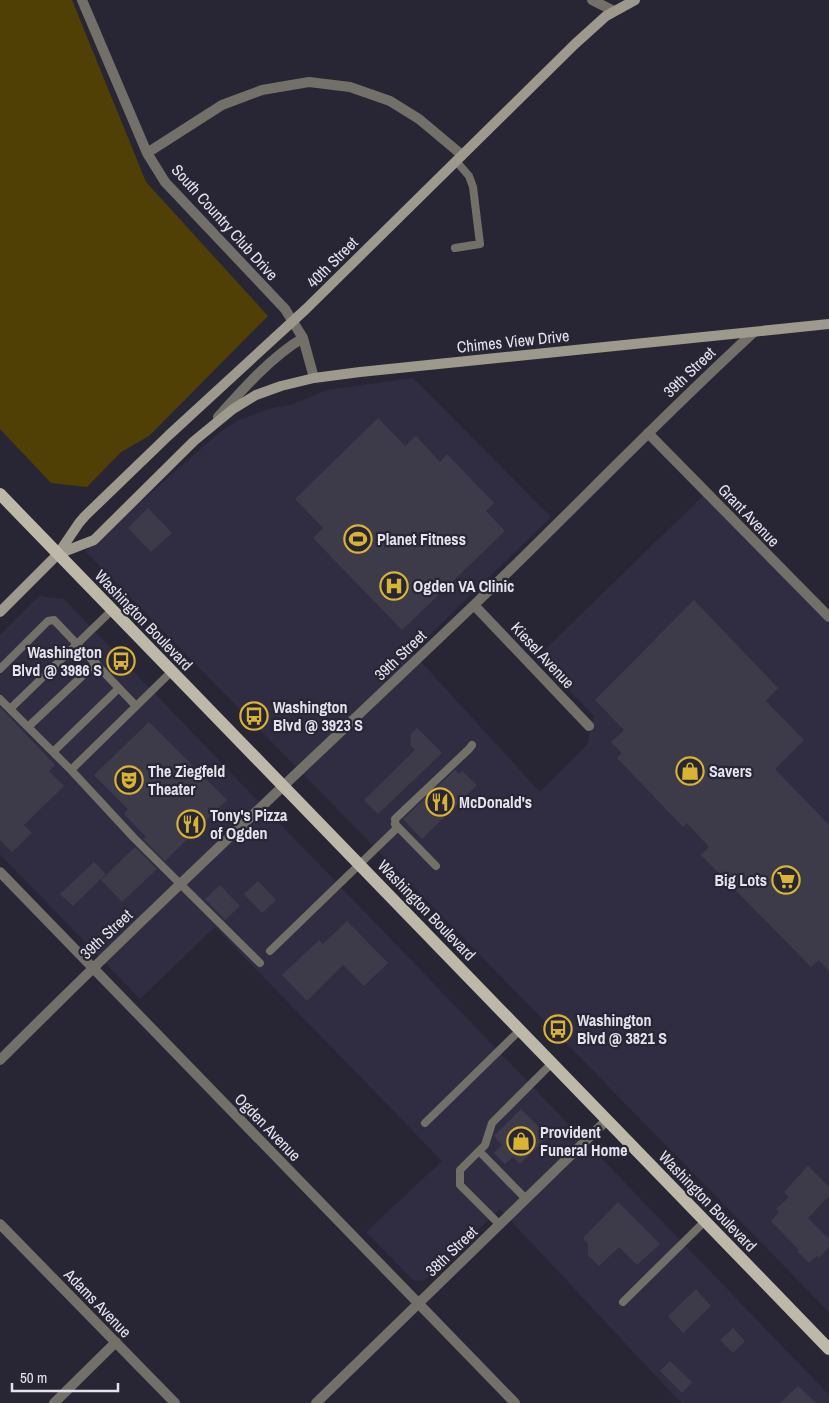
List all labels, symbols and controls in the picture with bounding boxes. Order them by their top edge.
street label: South Country Club Drive [167,159,283,285]
street label: 40th Street [302,231,363,292]
street label: Chimes View Drive [456,324,570,358]
street label: 39th Street [658,342,720,402]
street label: Grant Avenue [713,479,785,551]
sports icon: Planet Fitness [343,524,373,554]
place label: Planet Fitness [377,528,466,550]
street label: Washington Boulevard [90,565,198,675]
hospital icon: Ogden VA Clinic [379,571,409,601]
place label: Ogden VA Clinic [413,575,514,597]
street label: Kiesel Avenue [506,617,580,693]
street label: 39th Street [369,625,431,685]
place label: Washington Blvd @ 3986 S [12,641,102,681]
bus stop icon: Washington Blvd @ 3986 S [106,646,136,676]
place label: Washington Blvd @ 3923 S [273,696,363,736]
bus stop icon: Washington Blvd @ 3923 S [239,701,269,731]
shop icon: Savers [675,756,705,786]
place label: The Ziegfeld Theater [148,760,225,800]
place label: Savers [709,760,752,782]
theatre icon: The Ziegfeld Theater [114,765,144,795]
restaurant icon: McDonald's [425,787,455,817]
place label: McDonald's [459,791,532,813]
place label: Tony's Pizza of Ogden [210,804,288,844]
restaurant icon: Tony's Pizza of Ogden [176,809,206,839]
street label: Washington Boulevard [373,855,481,965]
supermarket icon: Big Lots [771,865,801,895]
place label: Big Lots [715,869,767,891]
street label: 39th Street [75,904,137,964]
place label: Washington Blvd @ 3821 S [577,1009,667,1049]
bus stop icon: Washington Blvd @ 3821 S [543,1014,573,1044]
street label: Ogden Avenue [230,1088,306,1166]
place label: Provident Funeral Home [540,1121,628,1161]
shop icon: Provident Funeral Home [506,1126,536,1156]
street label: Washington Boulevard [654,1146,762,1256]
street label: 38th Street [420,1221,482,1281]
street label: Adams Avenue [59,1263,136,1342]
scale bar [12,1360,119,1392]
text: 50 m [20,1367,47,1388]

